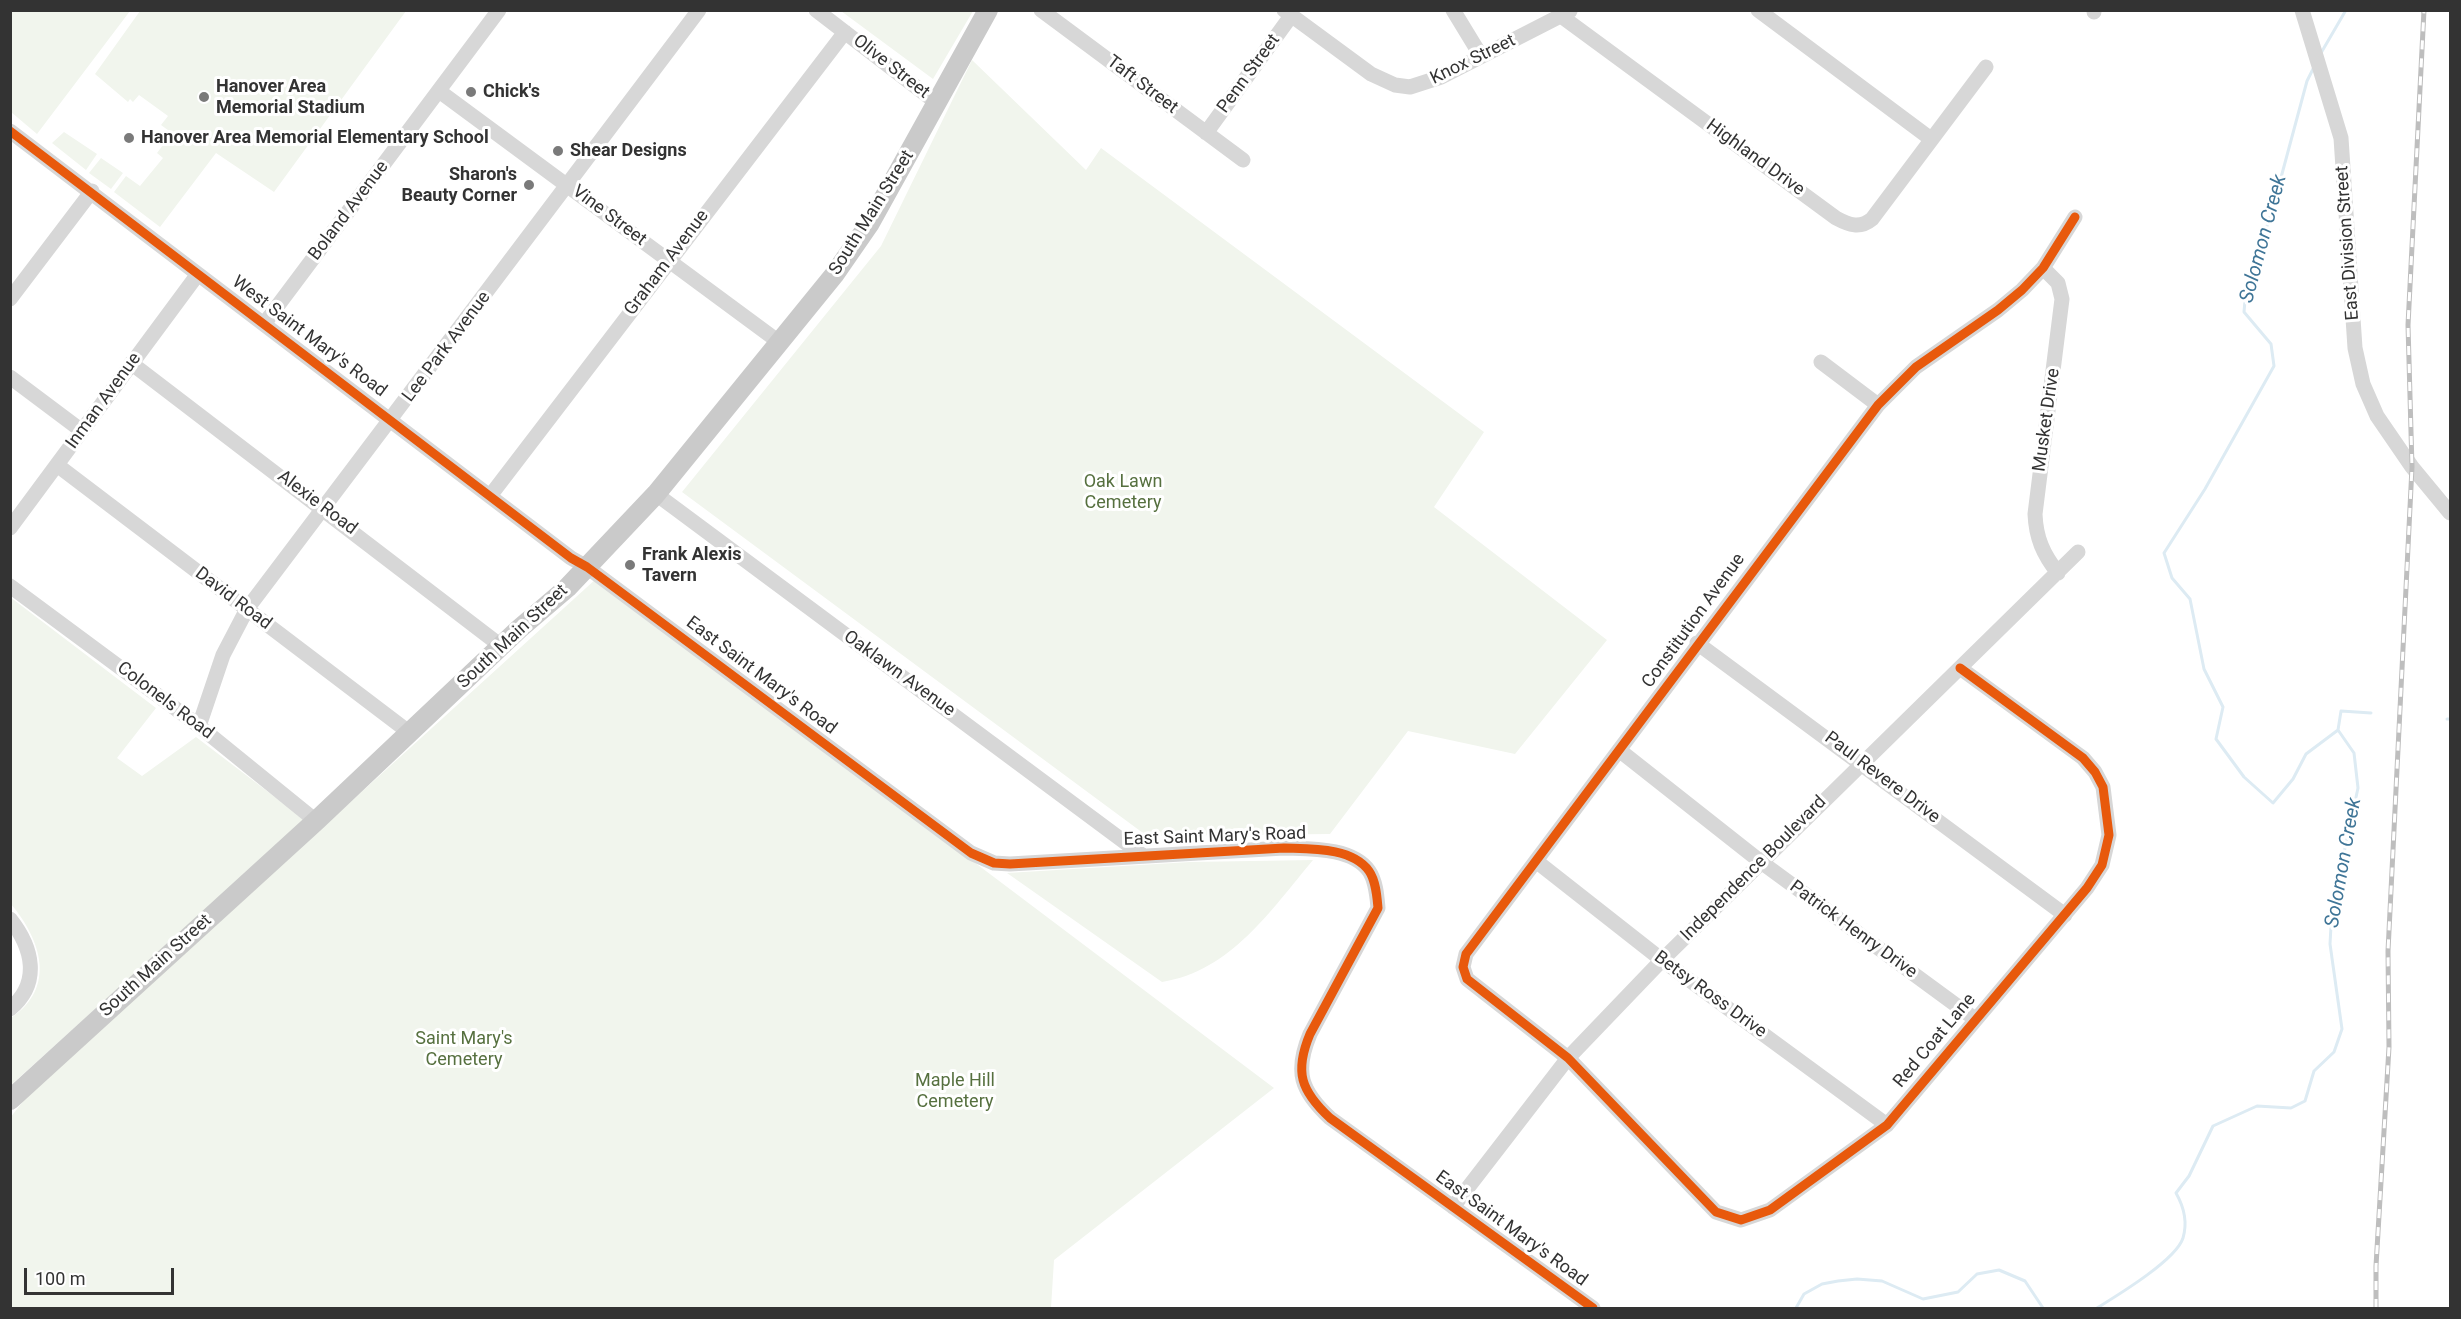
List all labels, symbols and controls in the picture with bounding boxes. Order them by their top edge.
street label: Olive Street [848,30,934,104]
street label: Penn Street [1213,30,1285,118]
street label: Knox Street [1427,30,1519,90]
street label: Taft Street [1102,51,1182,119]
place label: Hanover Area Memorial Stadium [216,76,365,118]
place label: Chick's [483,81,540,103]
marker: Chick's [464,85,478,99]
marker: Hanover Area Memorial Stadium [197,90,211,104]
street label: Highland Drive [1702,115,1808,201]
place label: Hanover Area Memorial Elementary School [141,127,489,149]
marker: Hanover Area Memorial Elementary School [122,131,136,145]
place label: Shear Designs [570,140,687,162]
marker: Shear Designs [551,144,565,158]
street label: South Main Street [825,147,919,279]
street label: Boland Avenue [305,157,393,265]
place label: Sharon's Beauty Corner [402,164,517,207]
street label: East Division Street [2332,165,2364,321]
water label: Solomon Creek [2235,172,2293,306]
marker: Sharon's Beauty Corner [522,178,536,192]
street label: Vine Street [568,181,650,251]
street label: Graham Avenue [620,206,714,320]
street label: West Saint Mary's Road [227,272,391,402]
street label: Lee Park Avenue [398,287,496,407]
street label: Inman Avenue [62,349,146,453]
street label: Musket Drive [2029,367,2065,473]
street label: Alexie Road [273,466,361,540]
park label: Oak Lawn Cemetery [1084,471,1162,514]
place label: Frank Alexis Tavern [642,544,742,586]
street label: Constitution Avenue [1638,549,1750,693]
marker: Frank Alexis Tavern [623,558,637,572]
street label: David Road [190,563,276,635]
street label: South Main Street [453,580,573,694]
street label: East Saint Mary's Road [682,612,840,740]
street label: Oaklawn Avenue [839,626,959,722]
street label: Colonels Road [112,658,218,744]
street label: Paul Revere Drive [1820,728,1944,828]
street label: Independence Boulevard [1677,792,1831,946]
water label: Solomon Creek [2321,796,2367,930]
street label: East Saint Mary's Road [1123,823,1307,851]
street label: Patrick Henry Drive [1785,876,1921,984]
street label: South Main Street [96,910,216,1022]
street label: Betsy Ross Drive [1650,947,1770,1043]
street label: Red Coat Lane [1889,989,1981,1093]
park label: Saint Mary's Cemetery [415,1028,513,1070]
park label: Maple Hill Cemetery [915,1070,995,1112]
street label: East Saint Mary's Road [1431,1167,1591,1291]
scale bar [27,1256,177,1294]
text: 100 m [35,1268,86,1289]

